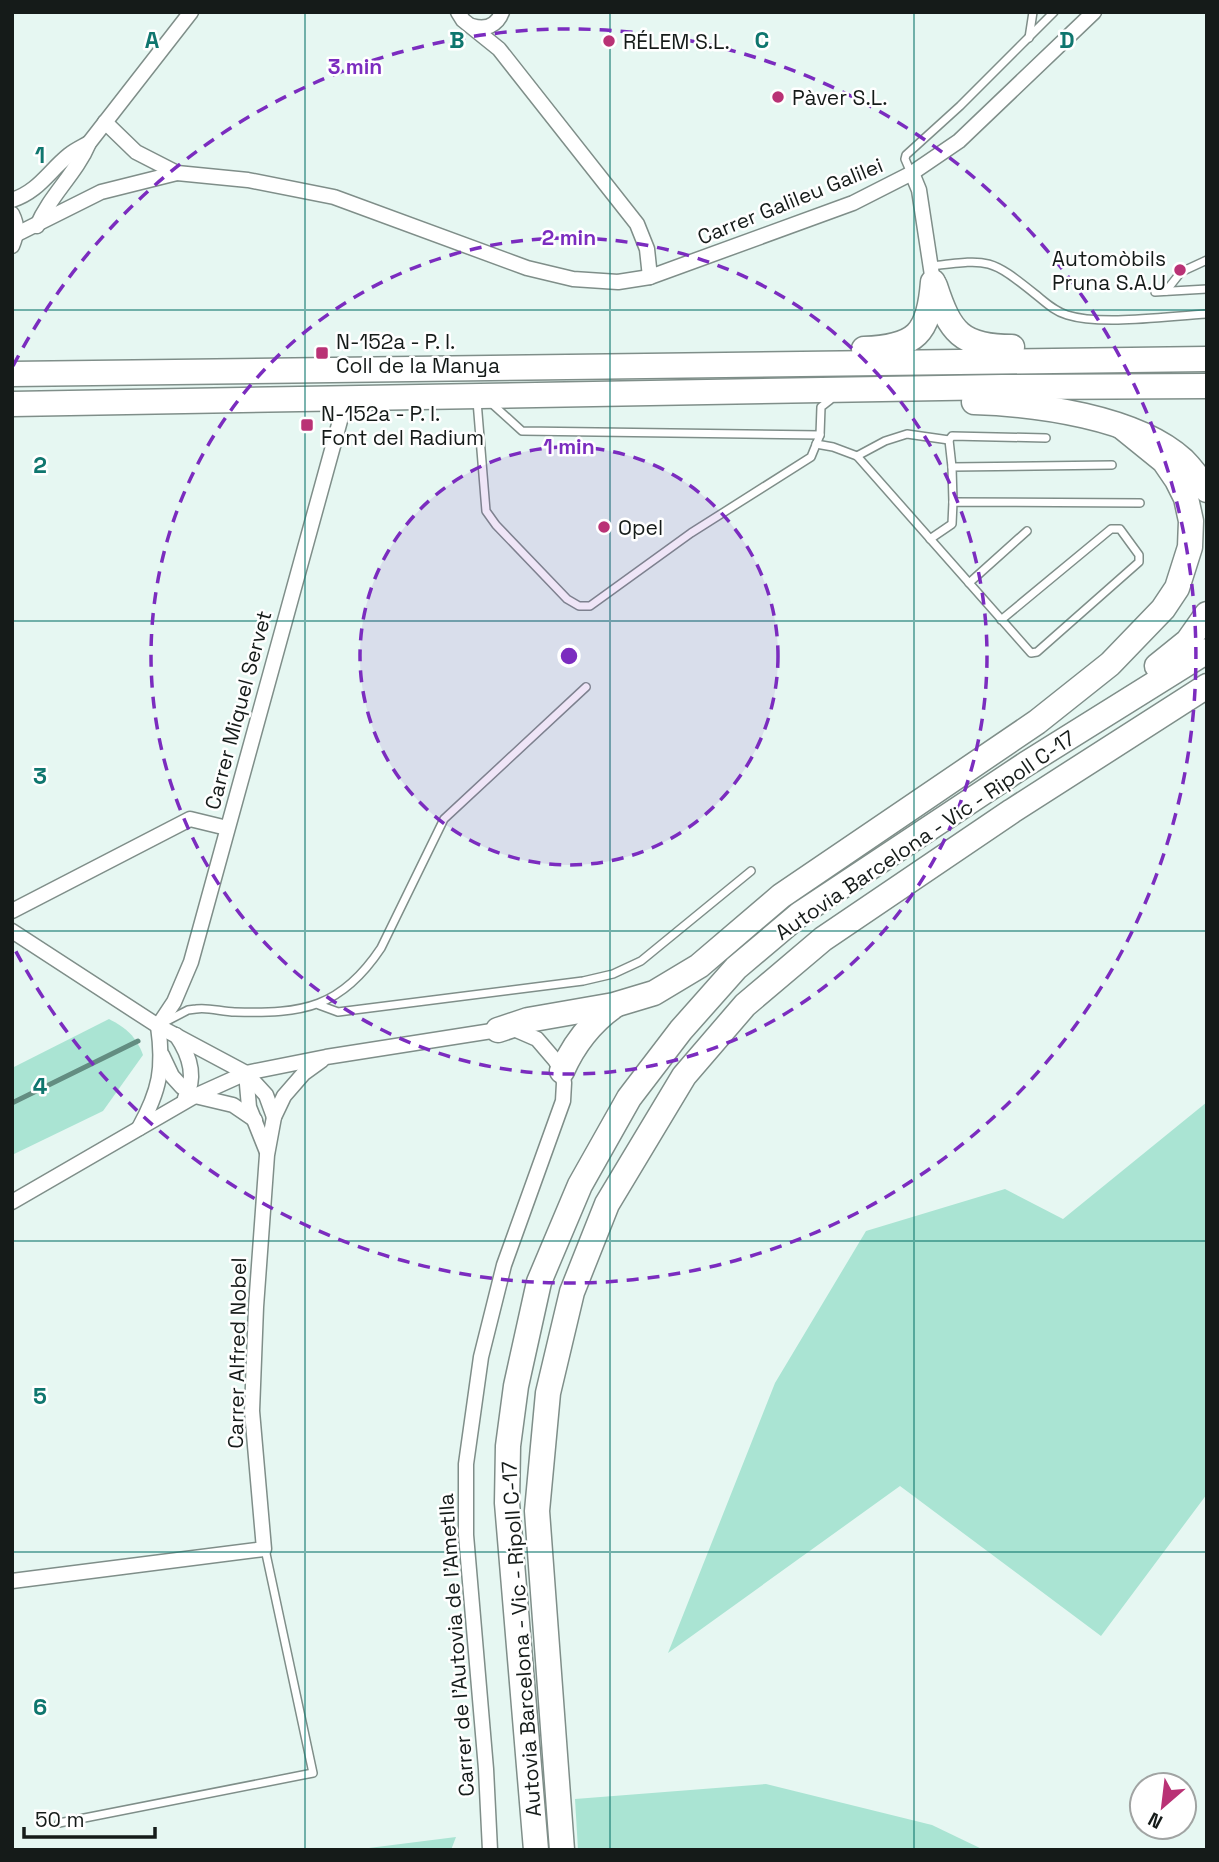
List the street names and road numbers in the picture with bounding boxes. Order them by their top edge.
street label: Carrer Galileu Galilei [693,151,887,251]
street label: Carrer Miquel Servet [198,607,278,813]
street label: Autovia Barcelona - Vic - Ripoll C-17 [770,724,1080,946]
street label: Carrer Alfred Nobel [222,1257,252,1449]
street label: Autovia Barcelona - Vic - Ripoll C-17 [495,1460,547,1818]
street label: Carrer de l'Autovia de l'Ametlla [432,1493,480,1797]

